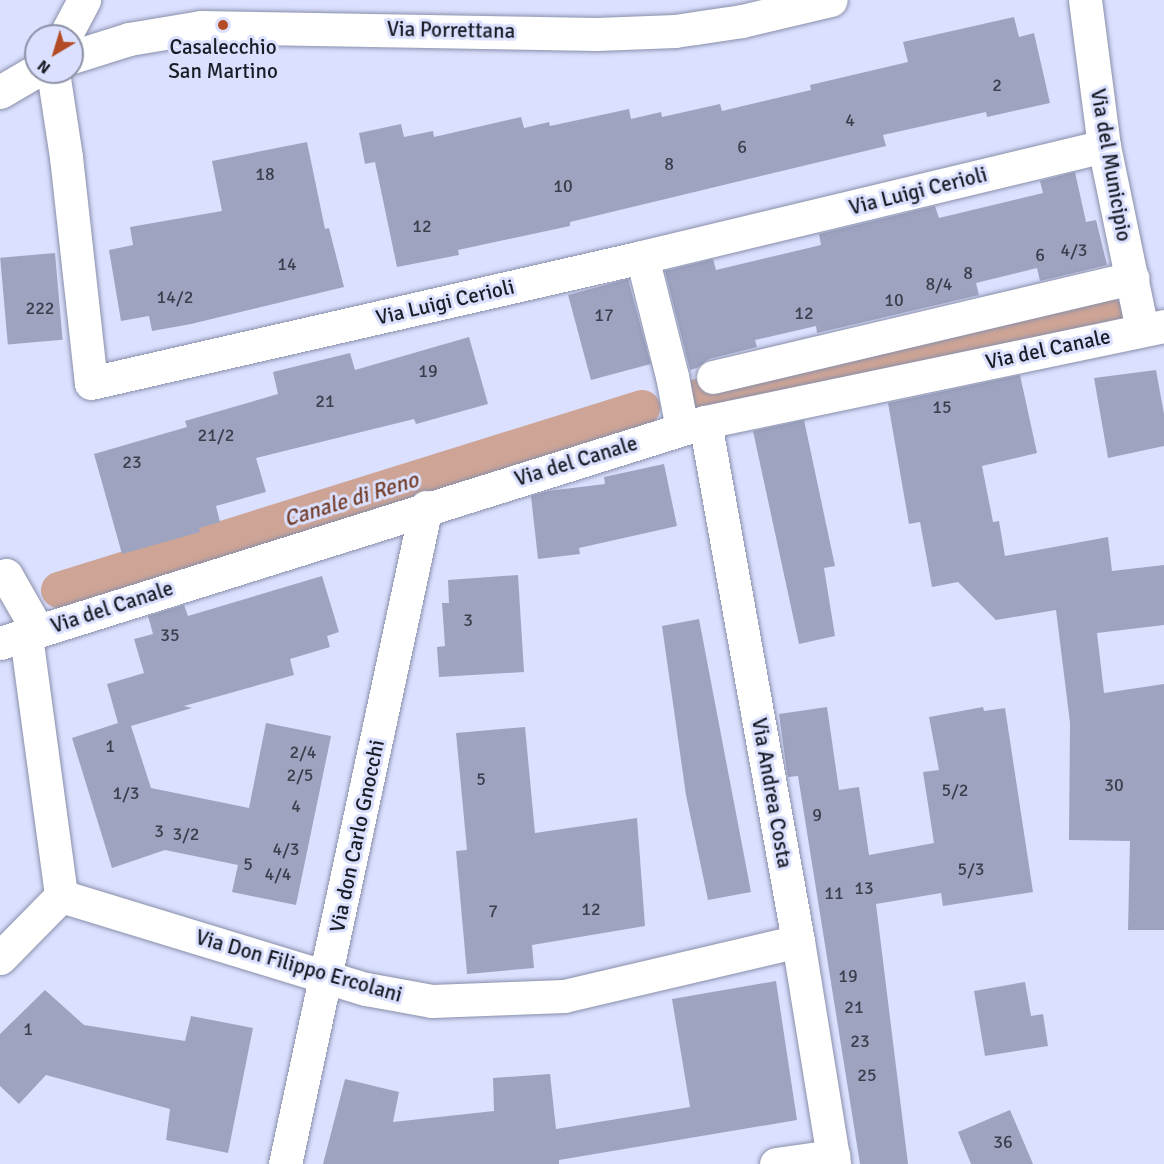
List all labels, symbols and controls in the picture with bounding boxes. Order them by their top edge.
street label: Via Porrettana [387,16,515,44]
marker: Casalecchio San Martino [216,18,230,32]
north arrow [24,24,84,84]
place label: Casalecchio San Martino [168,34,278,84]
text: N [34,55,55,78]
house number: 2 [992,74,1002,96]
street label: Via del Municipio [1085,87,1137,243]
house number: 4 [845,109,855,131]
house number: 6 [737,136,747,158]
house number: 8 [664,153,674,175]
street label: Via Luigi Cerioli [846,162,990,220]
house number: 18 [255,163,275,185]
house number: 10 [553,175,573,197]
house number: 12 [412,215,432,237]
house number: 4/3 [1060,239,1088,261]
house number: 6 [1035,244,1045,266]
house number: 14 [277,253,297,275]
house number: 8 [963,262,973,284]
house number: 8/4 [925,273,953,295]
street label: Via Luigi Cerioli [373,274,517,330]
house number: 14/2 [157,286,193,308]
house number: 10 [884,289,904,311]
house number: 222 [25,297,55,319]
house number: 12 [794,302,814,324]
house number: 17 [594,304,614,326]
street label: Via del Canale [983,323,1113,375]
house number: 19 [418,360,438,382]
house number: 21 [315,390,335,412]
house number: 15 [932,396,952,418]
house number: 21/2 [198,424,234,446]
street label: Via del Canale [511,430,641,492]
house number: 23 [122,451,142,473]
water label: Canale di Reno [281,466,421,532]
street label: Via del Canale [48,575,176,639]
house number: 3 [463,609,473,631]
house number: 35 [160,624,180,646]
street label: Via Andrea Costa [746,716,798,870]
house number: 1 [105,735,115,757]
street label: Via don Carlo Gnocchi [324,737,390,935]
house number: 2/4 [289,741,317,763]
house number: 2/5 [286,764,314,786]
house number: 5 [476,768,486,790]
house number: 30 [1104,774,1124,796]
house number: 5/2 [941,779,969,801]
house number: 1/3 [112,782,140,804]
house number: 4 [291,795,301,817]
house number: 9 [812,804,822,826]
house number: 3 [154,820,164,842]
house number: 3/2 [172,823,200,845]
house number: 4/3 [272,838,300,860]
house number: 5 [243,853,253,875]
house number: 5/3 [957,858,985,880]
house number: 4/4 [264,863,292,885]
house number: 13 [854,877,874,899]
house number: 11 [824,882,844,904]
house number: 12 [581,898,601,920]
house number: 7 [488,900,498,922]
street label: Via Don Filippo Ercolani [193,924,405,1008]
house number: 19 [838,965,858,987]
house number: 21 [844,996,864,1018]
house number: 1 [23,1018,33,1040]
house number: 23 [850,1030,870,1052]
house number: 25 [857,1064,877,1086]
house number: 36 [993,1131,1013,1153]

